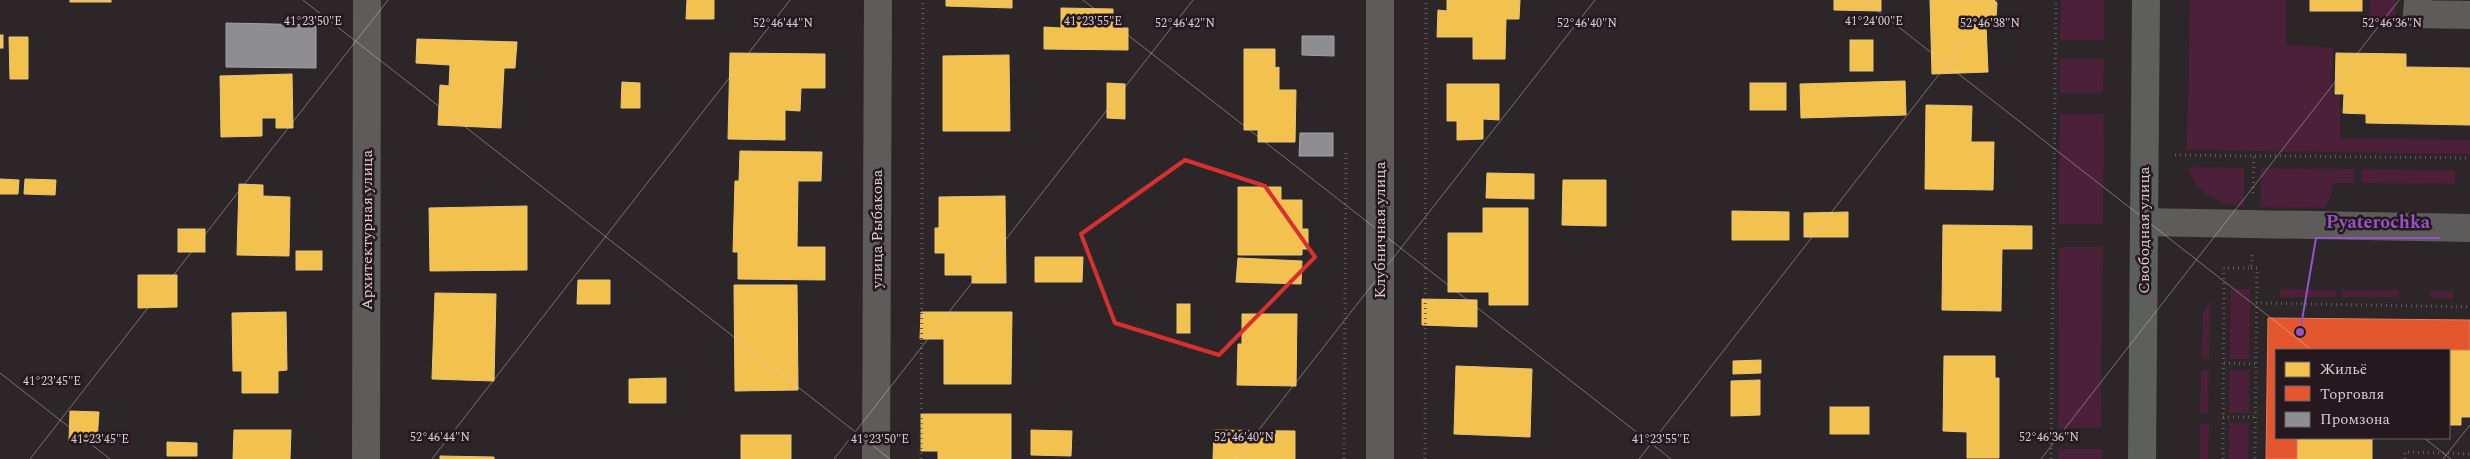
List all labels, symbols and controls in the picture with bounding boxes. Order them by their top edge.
text: 41°23'50"E [284,12,342,31]
text: 41°23'55"E [1064,12,1122,31]
text: 41°24'00"E [1845,12,1903,31]
text: 52°46'44"N [753,14,813,33]
text: 52°46'42"N [1155,14,1215,33]
text: 52°46'40"N [1557,14,1617,33]
text: 52°46'38"N [1960,14,2020,33]
text: 52°46'36"N [2362,14,2422,33]
street label: Архитектурная улица [355,150,379,310]
street label: Клубничная улица [1368,161,1392,299]
street label: Свободная улица [2132,166,2156,294]
street label: улица Рыбакова [865,169,889,290]
callout: Pyaterochka [2316,205,2440,238]
text: Pyaterochka [2326,209,2431,236]
legend [2275,349,2450,439]
text: Жильё [2320,358,2367,381]
text: 41°23'45"E [23,372,81,391]
text: Торговля [2320,383,2384,406]
text: Промзона [2320,408,2391,431]
text: 52°46'44"N [410,428,470,447]
text: 52°46'40"N [1214,428,1274,447]
text: 52°46'36"N [2019,428,2079,447]
text: 41°23'45"E [71,430,129,449]
text: 41°23'50"E [851,430,909,449]
text: 41°23'55"E [1632,430,1690,449]

